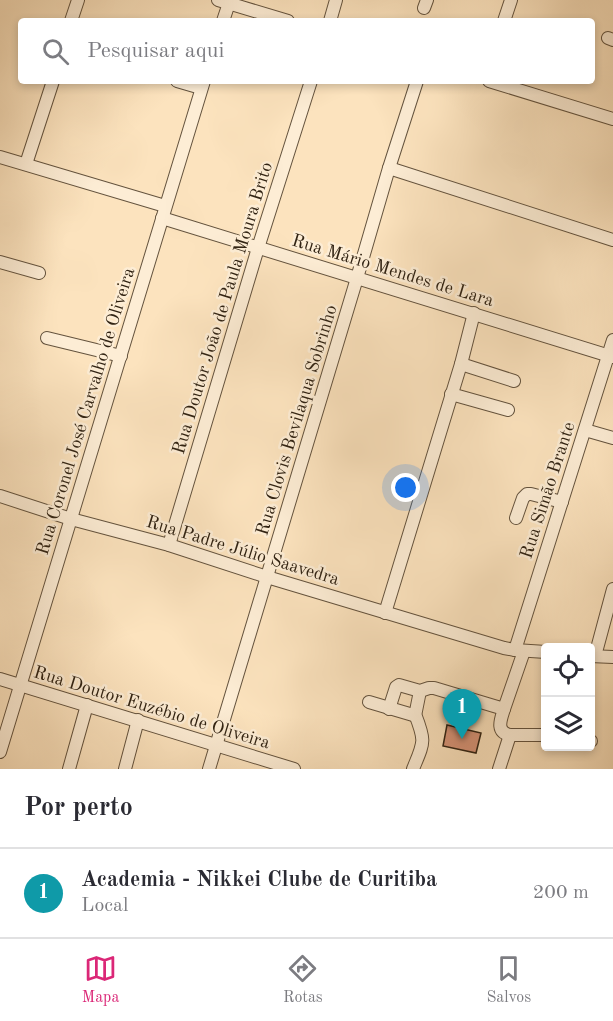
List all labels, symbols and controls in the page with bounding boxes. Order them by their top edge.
search box [18,18,595,84]
icon: search [39,35,72,68]
text: Pesquisar aqui [87,40,224,62]
street label: Rua Doutor João de Paula Moura Brito [170,160,276,456]
street label: Rua Mário Mendes de Lara [290,232,496,310]
street label: Rua Coronel José Carvalho de Oliveira [34,265,138,557]
street label: Rua Clovis Bevilaqua Sobrinho [253,303,341,538]
street label: Rua Simão Brante [517,420,579,561]
your location [391,473,420,502]
street label: Rua Padre Júlio Saavedra [144,513,341,589]
map controls [541,643,595,751]
button: locate [541,643,595,697]
street label: Rua Doutor Euzébio de Oliveira [31,663,272,753]
pin: 1 [442,690,482,739]
button: layers [541,697,595,751]
text: Por perto [24,795,133,821]
text: Academia - Nikkei Clube de Curitiba [81,869,437,891]
text: 1 [38,883,49,903]
text: 200 m [533,883,589,903]
text: Local [81,896,128,916]
tab: Mapa [82,952,119,1008]
tab: Rotas [283,952,323,1008]
tab: Salvos [486,952,531,1008]

